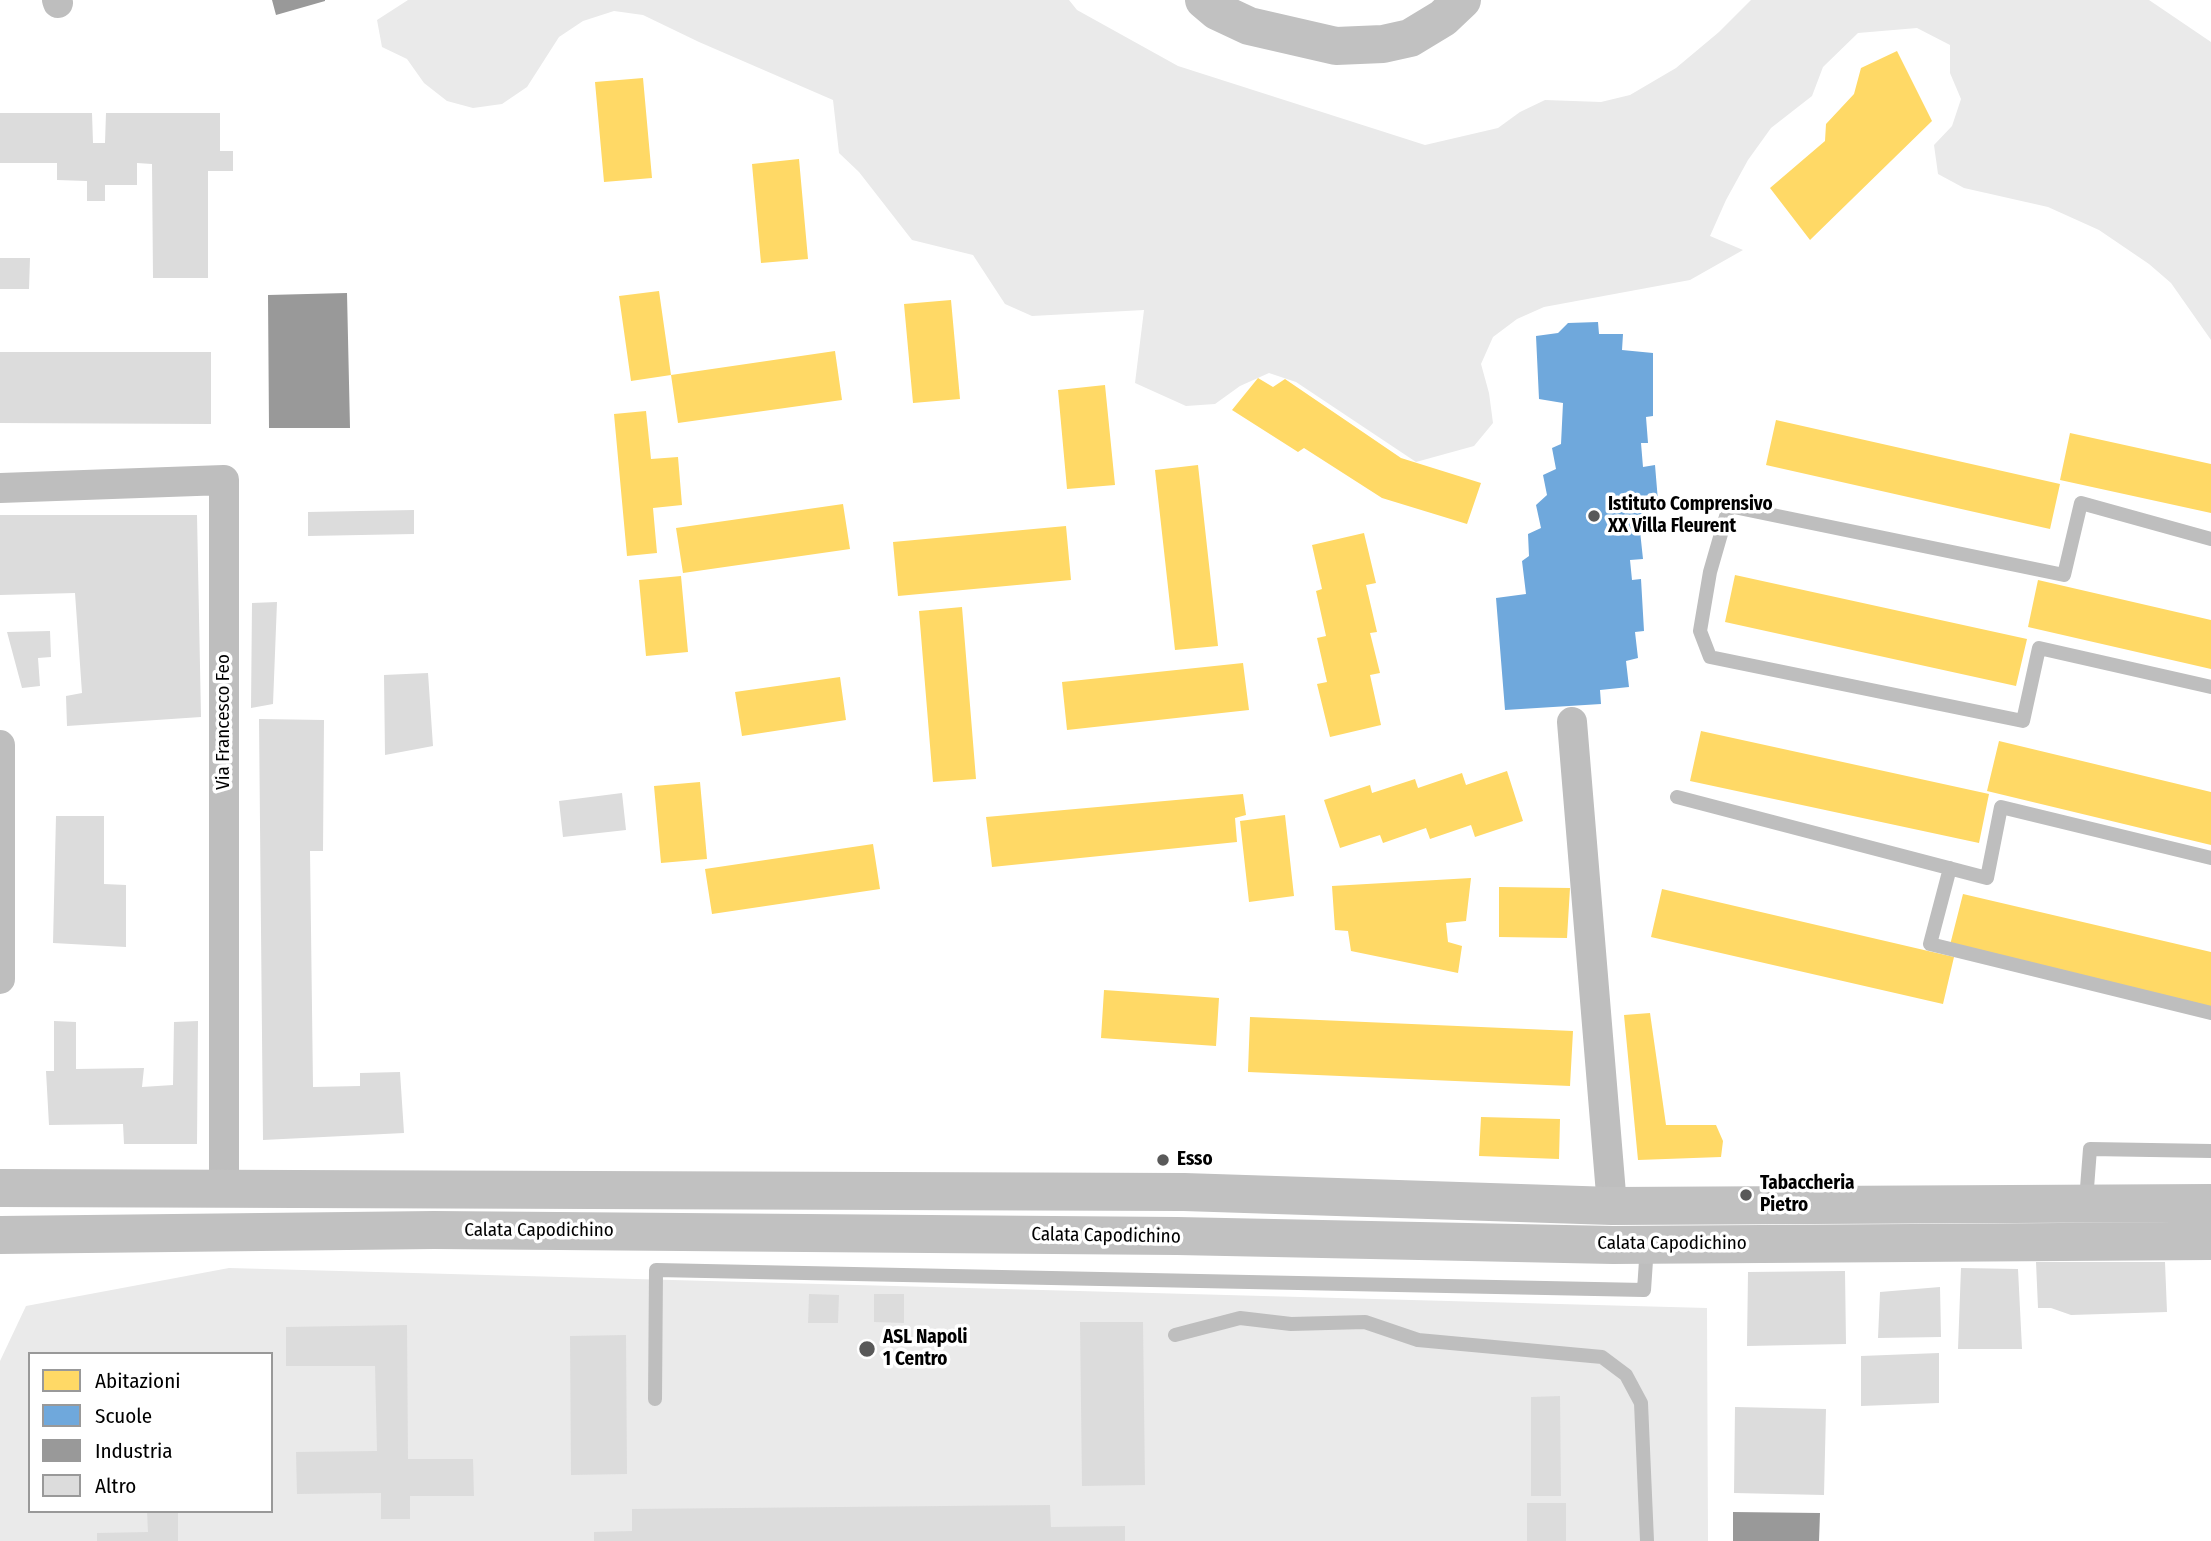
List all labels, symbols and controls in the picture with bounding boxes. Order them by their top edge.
place label: Istituto Comprensivo XX Villa Fleurent [1608,494,1773,538]
marker: Istituto Comprensivo XX Villa Fleurent [1586,508,1602,524]
street label: Via Francesco Feo [213,654,235,790]
place label: Esso [1177,1149,1213,1171]
marker: Esso [1155,1152,1171,1168]
place label: Tabaccheria Pietro [1760,1173,1855,1217]
marker: Tabaccheria Pietro [1738,1187,1754,1203]
street label: Calata Capodichino [464,1220,614,1242]
street label: Calata Capodichino [1031,1223,1181,1249]
street label: Calata Capodichino [1597,1233,1747,1255]
place label: ASL Napoli 1 Centro [883,1327,967,1371]
marker: ASL Napoli 1 Centro [857,1339,877,1359]
legend [28,1352,273,1513]
text: Abitazioni [95,1368,181,1394]
text: Scuole [95,1403,152,1429]
text: Industria [95,1438,173,1464]
text: Altro [95,1473,136,1499]

